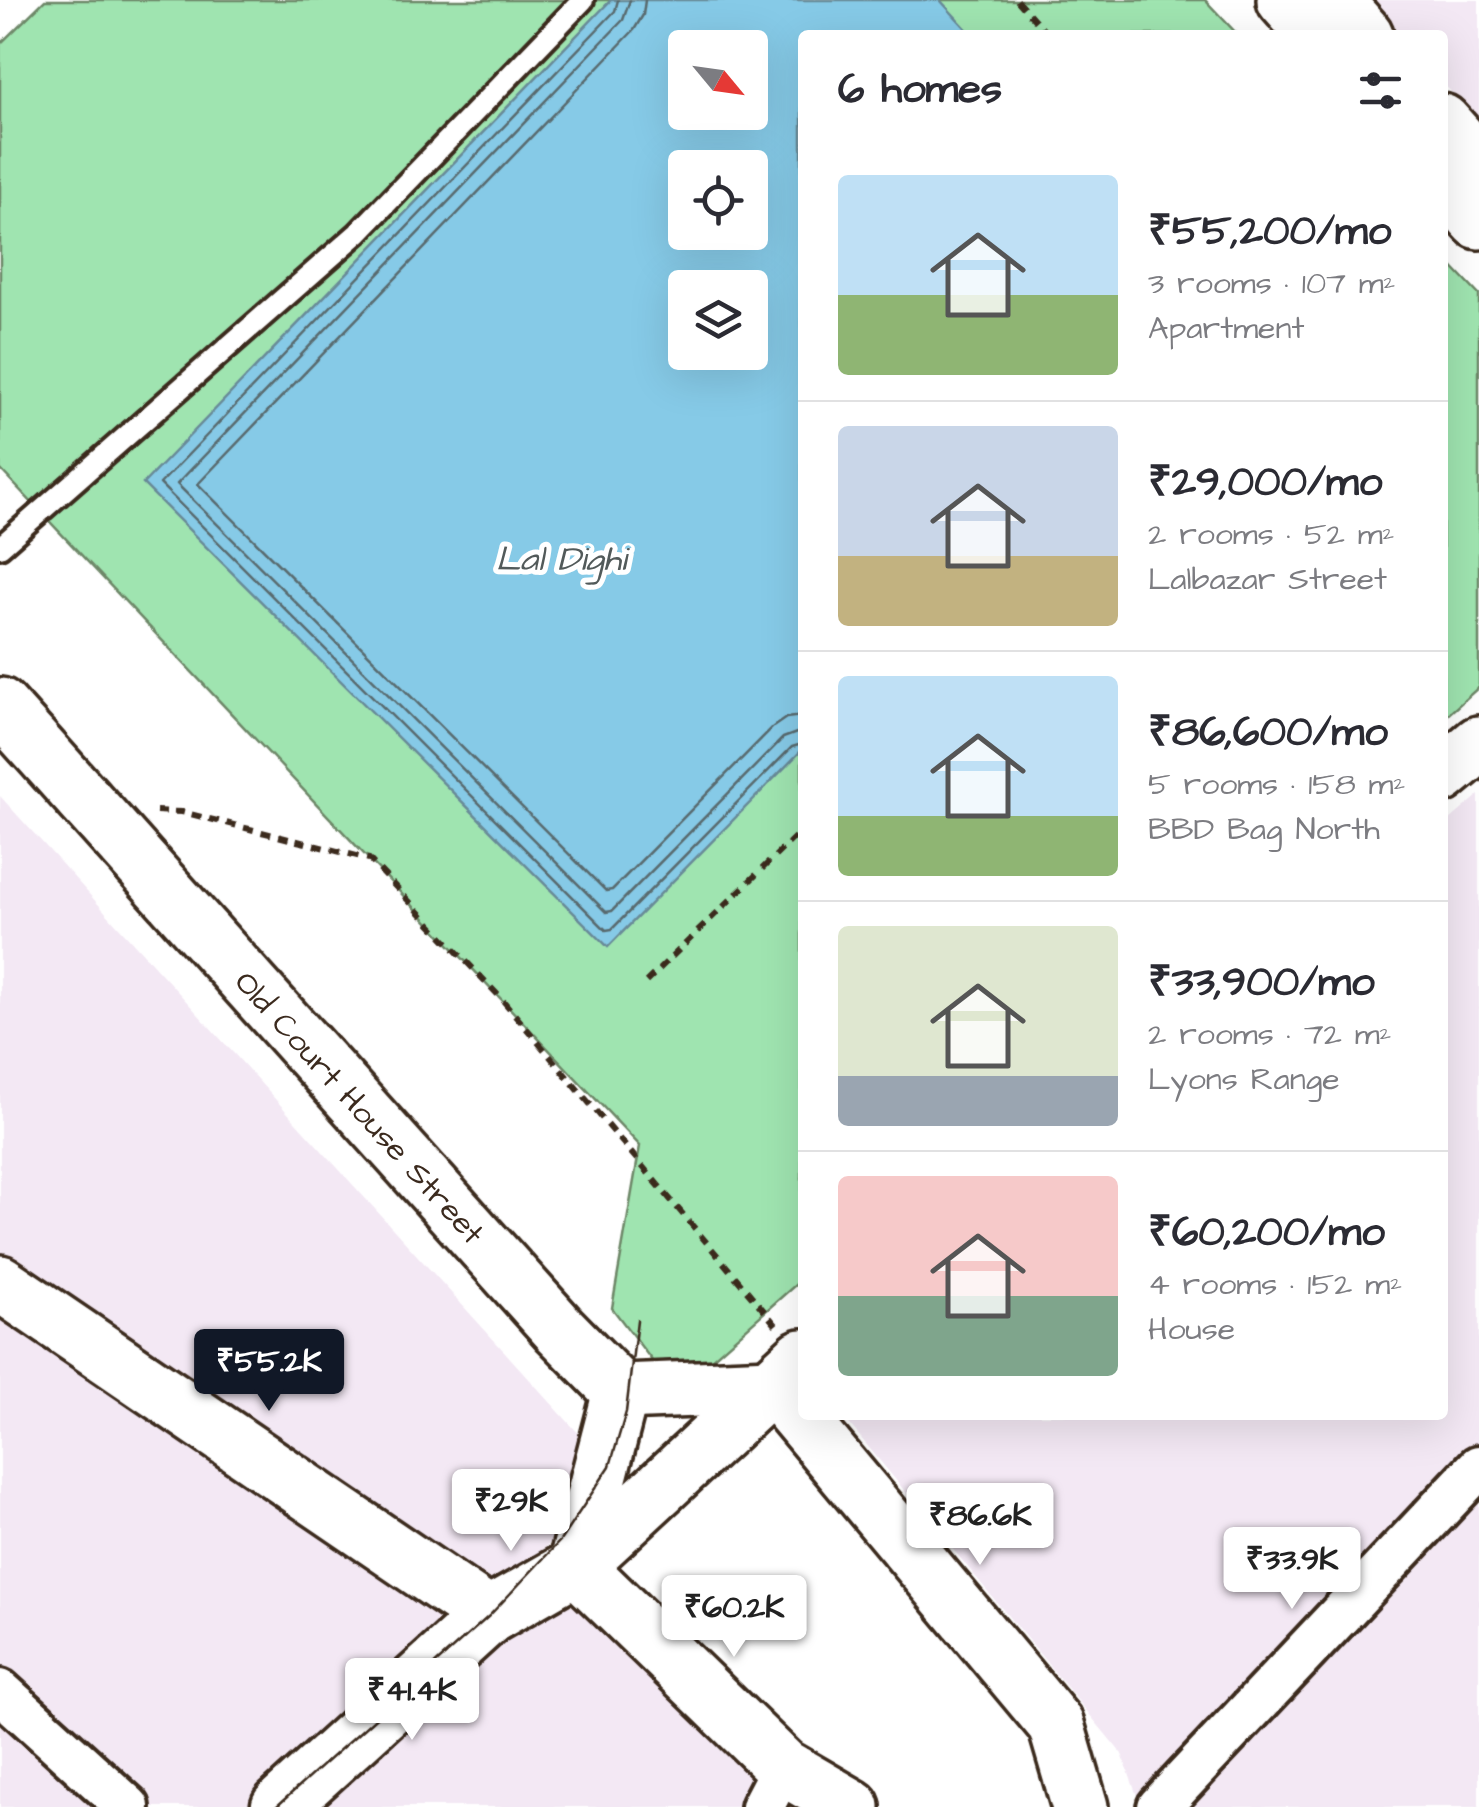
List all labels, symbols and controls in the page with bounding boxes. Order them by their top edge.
north arrow [668,30,768,130]
map controls [668,30,768,370]
text: 6 homes [838,61,1002,119]
icon: filters [1353,63,1408,118]
button: locate [668,150,768,250]
text: ₹55,200/mo [1148,203,1391,261]
icon: home [918,215,1038,335]
text: 3 rooms · 107 m² [1148,261,1396,306]
button: layers [668,270,768,370]
text: Apartment [1148,306,1304,351]
text: ₹29,000/mo [1148,454,1382,512]
icon: home [918,466,1038,586]
text: 2 rooms · 52 m² [1148,512,1395,557]
water label: Lal Dighi [496,535,631,585]
text: Lalbazar Street [1148,557,1387,602]
text: ₹86,600/mo [1148,704,1388,762]
icon: home [918,716,1038,836]
text: 5 rooms · 158 m² [1148,762,1405,807]
text: BBD Bag North [1148,807,1380,852]
text: ₹33,900/mo [1148,954,1375,1012]
street label: Old Court House Street [224,961,494,1255]
icon: home [918,966,1038,1086]
text: 2 rooms · 72 m² [1148,1012,1392,1057]
text: Lyons Range [1148,1057,1340,1102]
text: ₹60,200/mo [1148,1204,1385,1262]
icon: home [918,1216,1038,1336]
text: 4 rooms · 152 m² [1148,1262,1402,1307]
text: House [1148,1307,1235,1352]
pin: ₹55.2K [188,1329,350,1414]
text: ₹55.2K [216,1339,322,1384]
pin: ₹29K [452,1469,570,1554]
text: ₹29K [474,1479,548,1524]
pin: ₹86.6K [899,1483,1061,1568]
text: ₹86.6K [928,1493,1032,1538]
pin: ₹33.9K [1211,1527,1373,1612]
text: ₹33.9K [1246,1537,1338,1582]
pin: ₹60.2K [653,1575,815,1660]
text: ₹60.2K [684,1585,784,1630]
pin: ₹41.4K [331,1658,493,1743]
text: ₹41.4K [367,1668,457,1713]

